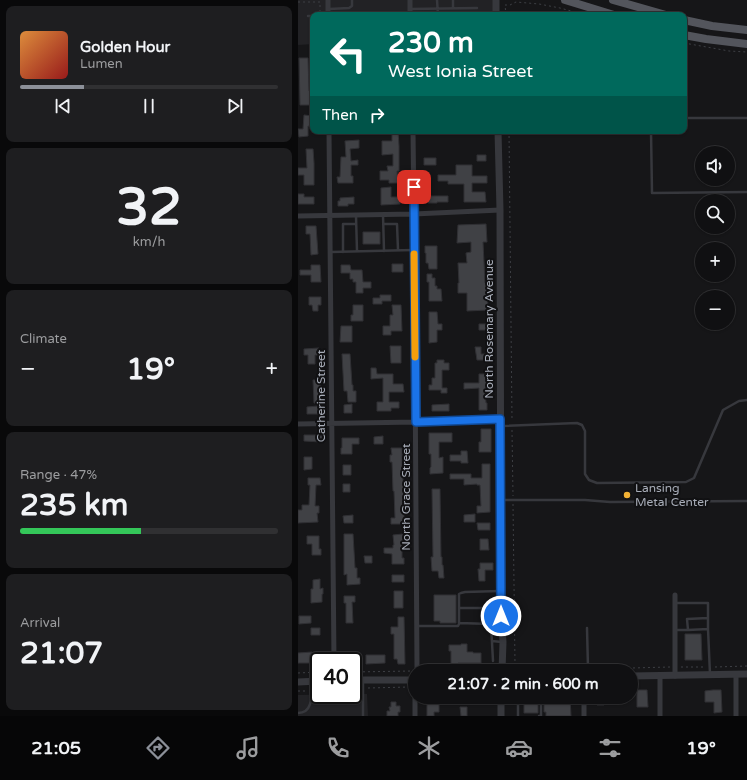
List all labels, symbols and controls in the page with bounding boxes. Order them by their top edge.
text: 230 m [388,26,474,60]
icon: left [322,28,374,80]
text: Golden Hour [80,38,170,56]
text: Lumen [80,56,123,72]
text: West Ionia Street [388,60,533,82]
icon: previous [52,95,74,117]
icon: pause [138,95,160,117]
icon: next [224,95,246,117]
icon: right [366,104,388,126]
text: Then [322,106,358,124]
map controls [695,146,735,330]
button: sound [695,146,735,186]
pin [397,170,431,204]
text: 32 [116,176,182,239]
icon: arrive [403,176,425,198]
button: search [695,194,735,234]
text: km/h [133,234,165,250]
button: + [695,242,735,282]
street label: North Rosemary Avenue [482,259,496,399]
button: − [695,290,735,330]
text: Climate [20,331,67,347]
street label: Catherine Street [314,349,328,442]
text: 19° [126,351,175,388]
text: − [20,356,36,382]
text: + [266,356,278,382]
street label: North Grace Street [399,443,413,551]
text: Range · 47% [20,467,97,483]
place label: Lansing Metal Center [635,481,709,509]
text: 235 km [20,487,128,524]
marker: Lansing Metal Center [622,490,632,500]
position arrow [480,595,522,637]
text: Arrival [20,615,60,631]
text: 21:07 [20,635,103,672]
speed limit sign: 40 [310,652,362,704]
text: 21:07 · 2 min · 600 m [448,675,598,693]
icon: directions [144,734,172,762]
icon: music [234,734,262,762]
icon: phone [324,734,352,762]
icon: climate [415,734,443,762]
icon: car [505,734,533,762]
icon: filters [596,734,624,762]
text: 21:05 [31,737,81,759]
text: 19° [686,737,716,759]

